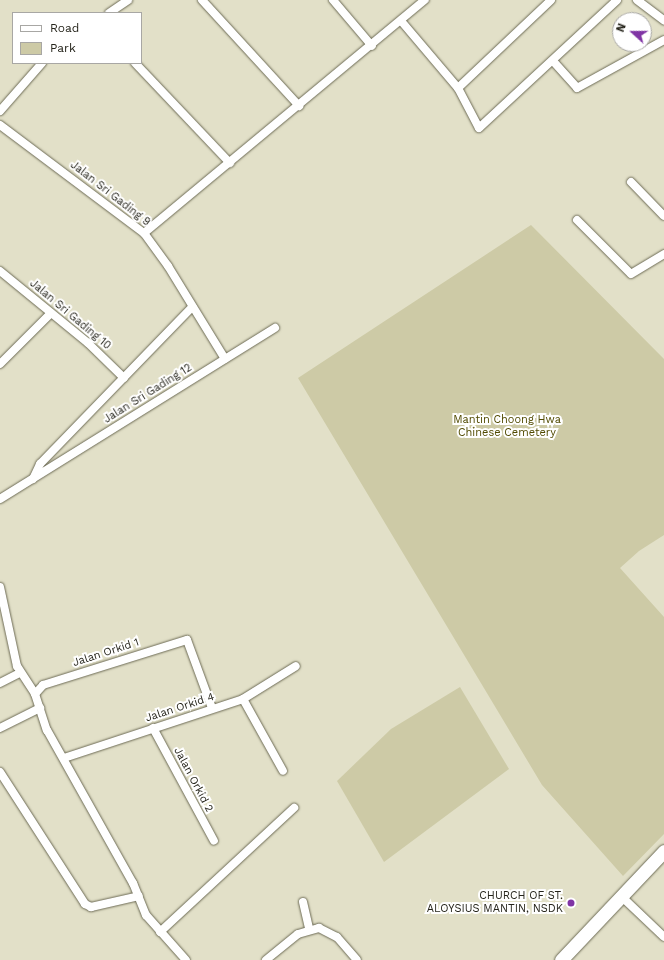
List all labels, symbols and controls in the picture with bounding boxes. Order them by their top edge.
legend [12,12,142,64]
north arrow [612,12,652,52]
text: Road [50,21,79,35]
text: N [614,22,629,34]
text: Park [50,41,76,55]
street label: Jalan Sri Gading 9 [67,159,153,229]
street label: Jalan Sri Gading 10 [27,277,113,353]
street label: Jalan Sri Gading 12 [101,361,195,427]
park label: Mantin Choong Hwa Chinese Cemetery [453,414,561,440]
street label: Jalan Orkid 1 [71,636,141,670]
street label: Jalan Orkid 4 [144,691,216,725]
street label: Jalan Orkid 2 [170,745,216,815]
place label: CHURCH OF ST. ALOYSIUS MANTIN, NSDK [427,890,563,916]
marker: CHURCH OF ST. ALOYSIUS MANTIN, NSDK [566,898,576,908]

